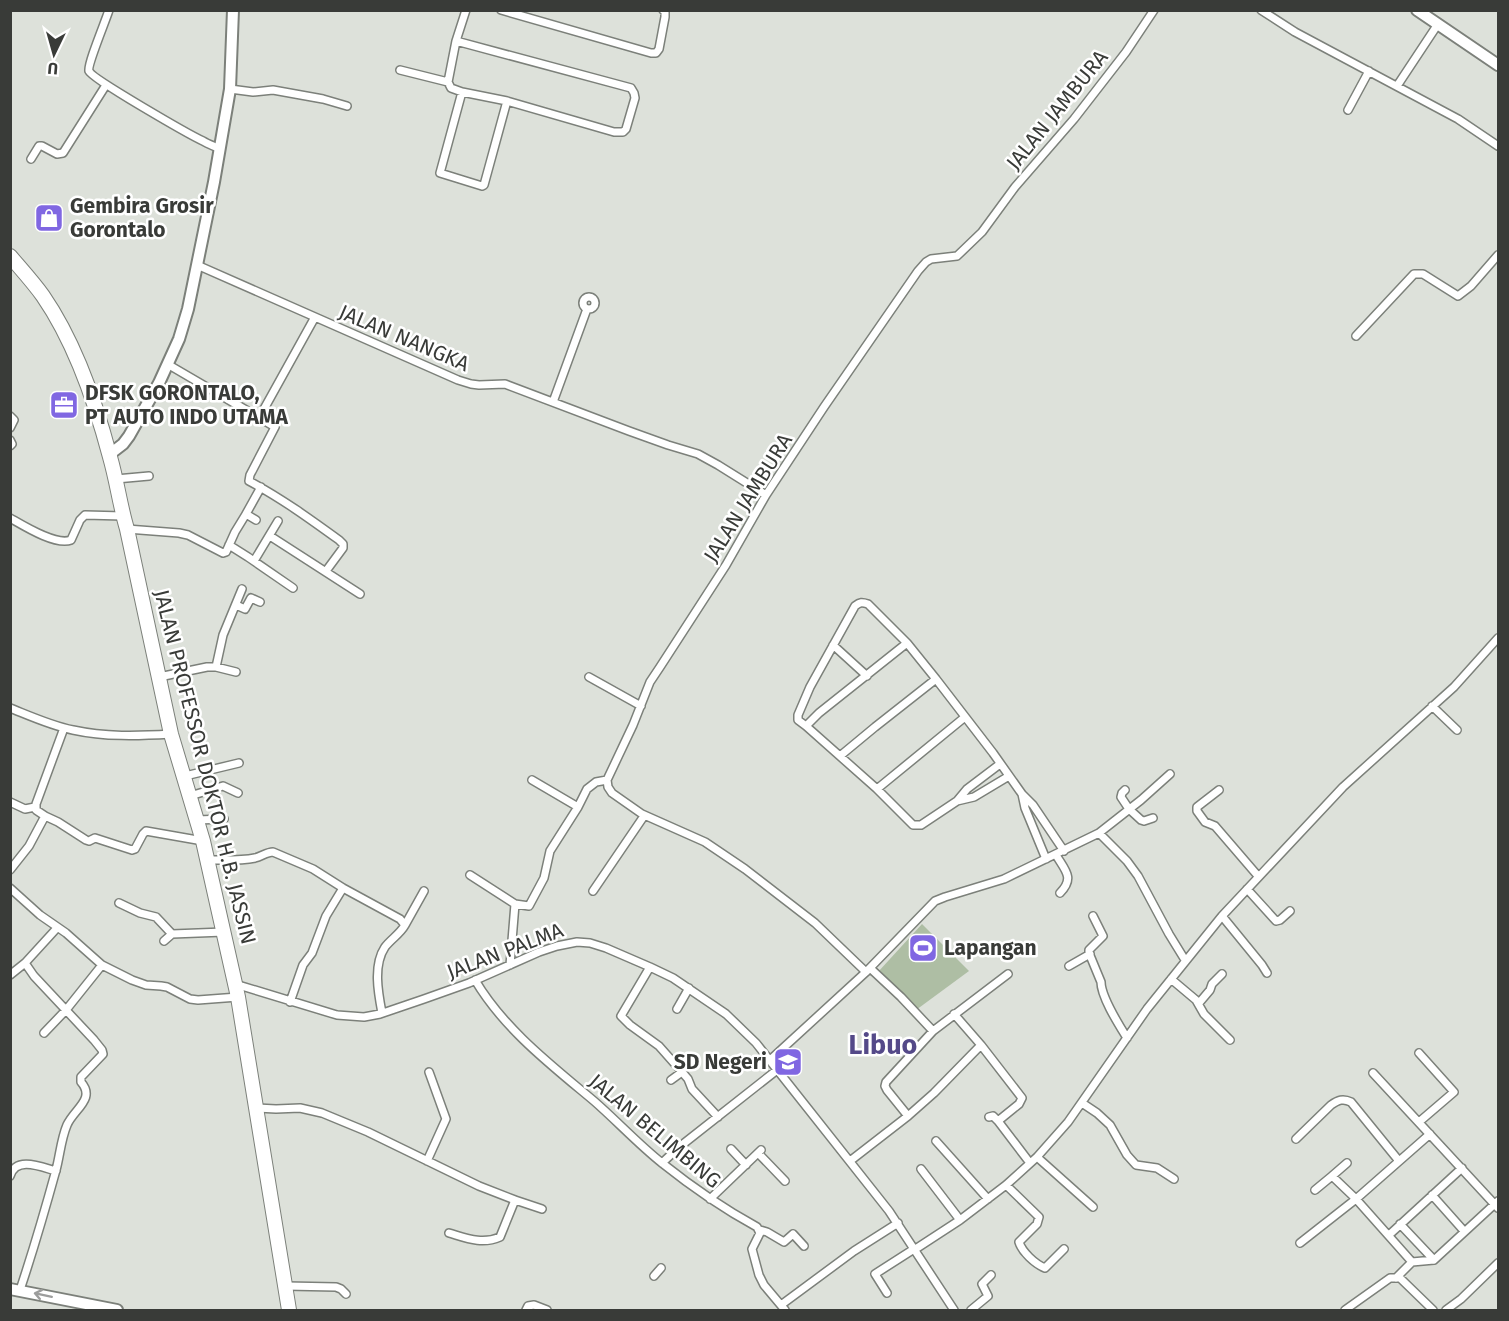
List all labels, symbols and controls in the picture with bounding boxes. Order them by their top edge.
north arrow [24,24,84,84]
street label: JALAN JAMBURA [1001,45,1113,175]
text: U [47,59,59,78]
place label: Gembira Grosir Gorontalo [70,193,214,243]
shop icon: Gembira Grosir Gorontalo [33,202,65,234]
street label: JALAN NANGKA [335,299,473,377]
place label: DFSK GORONTALO, PT AUTO INDO UTAMA [85,380,288,430]
office icon: DFSK GORONTALO, PT AUTO INDO UTAMA [48,389,80,421]
street label: JALAN JAMBURA [698,429,798,567]
street label: JALAN PROFESSOR DOKTOR H.B. JASSIN [148,587,262,947]
street label: JALAN PALMA [443,917,567,985]
sports icon: Lapangan [907,932,939,964]
place label: Lapangan [944,935,1037,961]
district label: Libuo [849,1029,917,1061]
school or university icon: SD Negeri [772,1046,804,1078]
place label: SD Negeri [674,1049,767,1075]
street label: JALAN BELIMBING [584,1068,726,1194]
one-way arrow [34,1289,53,1300]

